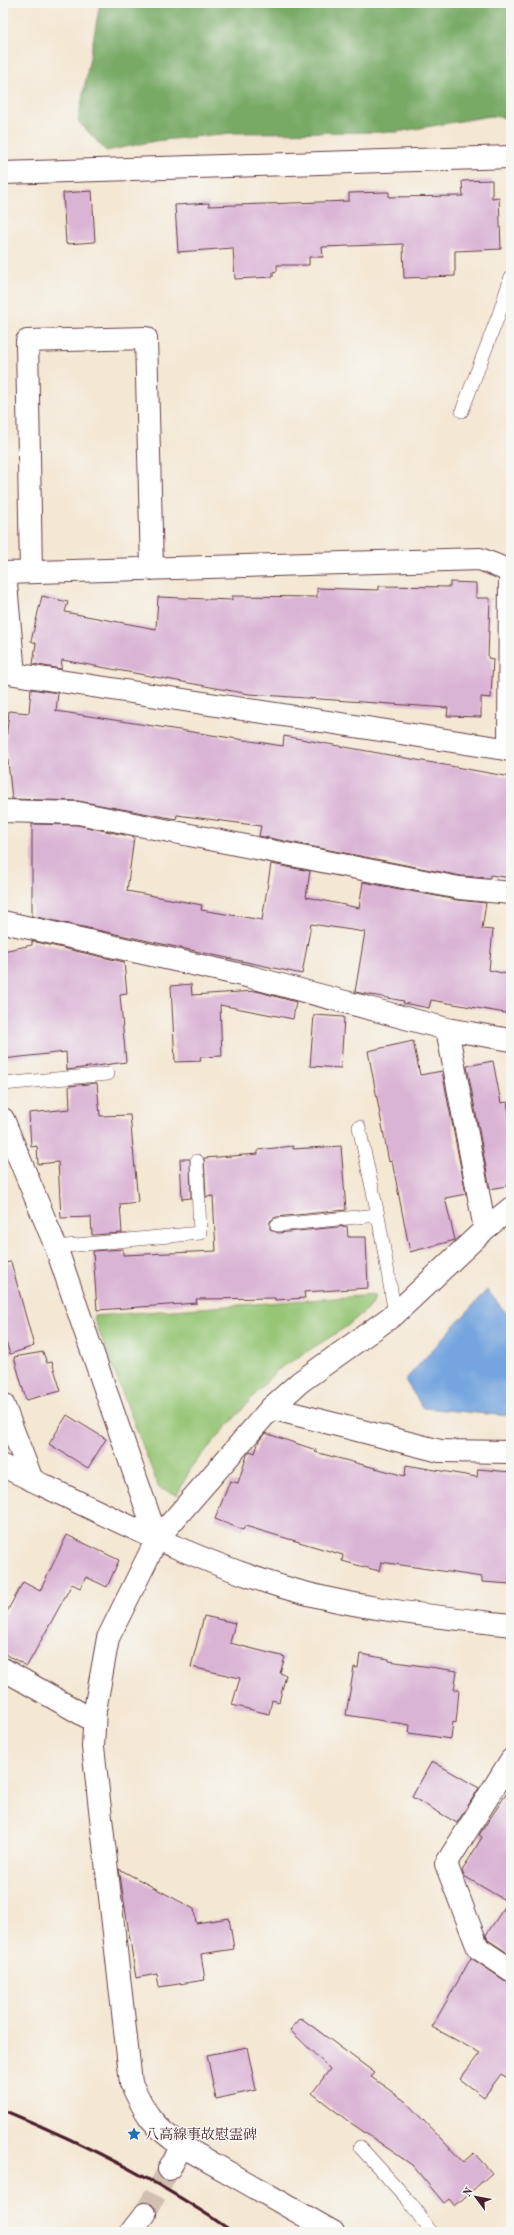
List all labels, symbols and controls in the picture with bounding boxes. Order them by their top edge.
place icon: 八高線事故慰霊碑 [126,2126,142,2142]
place label: 八高線事故慰霊碑 [145,2127,257,2142]
north arrow [456,2177,496,2217]
text: N [462,2186,476,2199]

